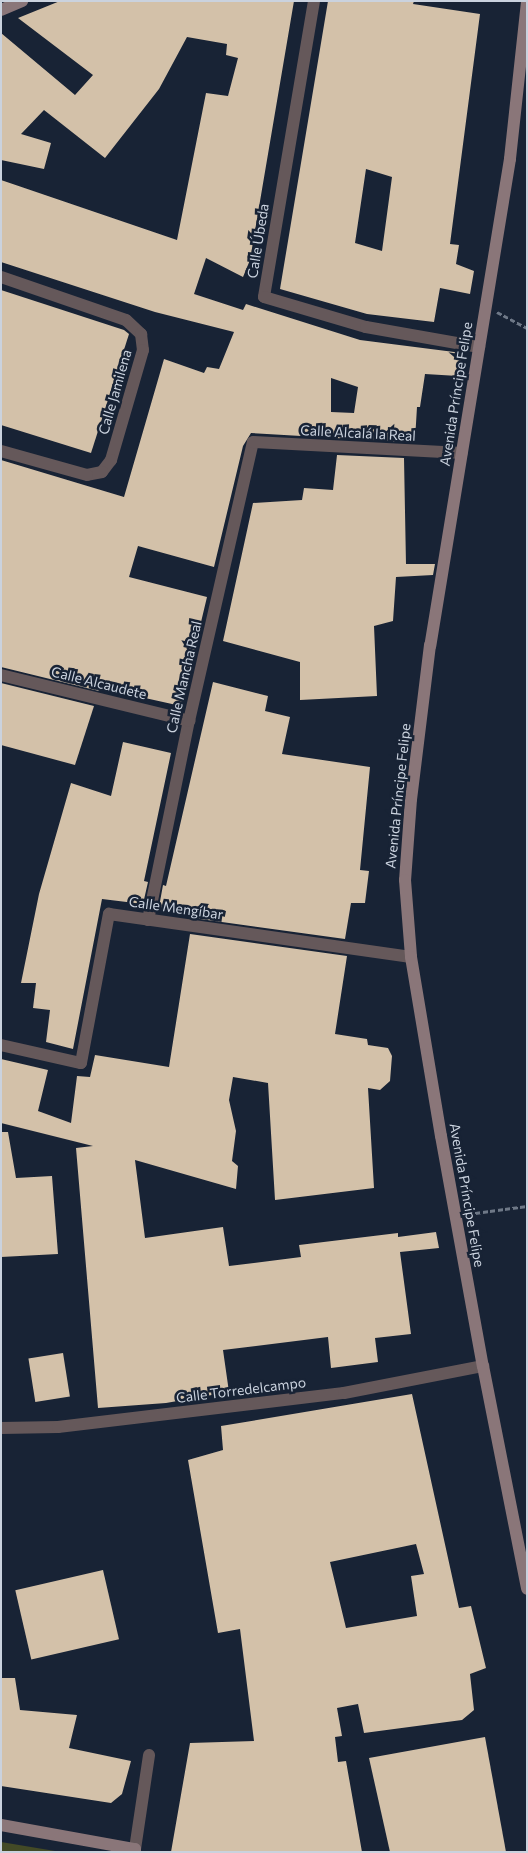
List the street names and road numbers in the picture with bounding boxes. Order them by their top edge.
street label: Calle Úbeda [244,202,272,280]
street label: Avenida Príncipe Felipe [436,321,476,467]
street label: Calle Jamilena [95,348,135,436]
street label: Calle Alcalá la Real [300,422,416,444]
street label: Calle Mancha Real [163,619,205,735]
street label: Calle Alcaudete [50,663,148,703]
street label: Avenida Príncipe Felipe [382,723,414,869]
street label: Calle Mengíbar [128,893,224,923]
street label: Avenida Príncipe Felipe [446,1122,488,1268]
street label: Calle Torredelcampo [175,1374,307,1406]

